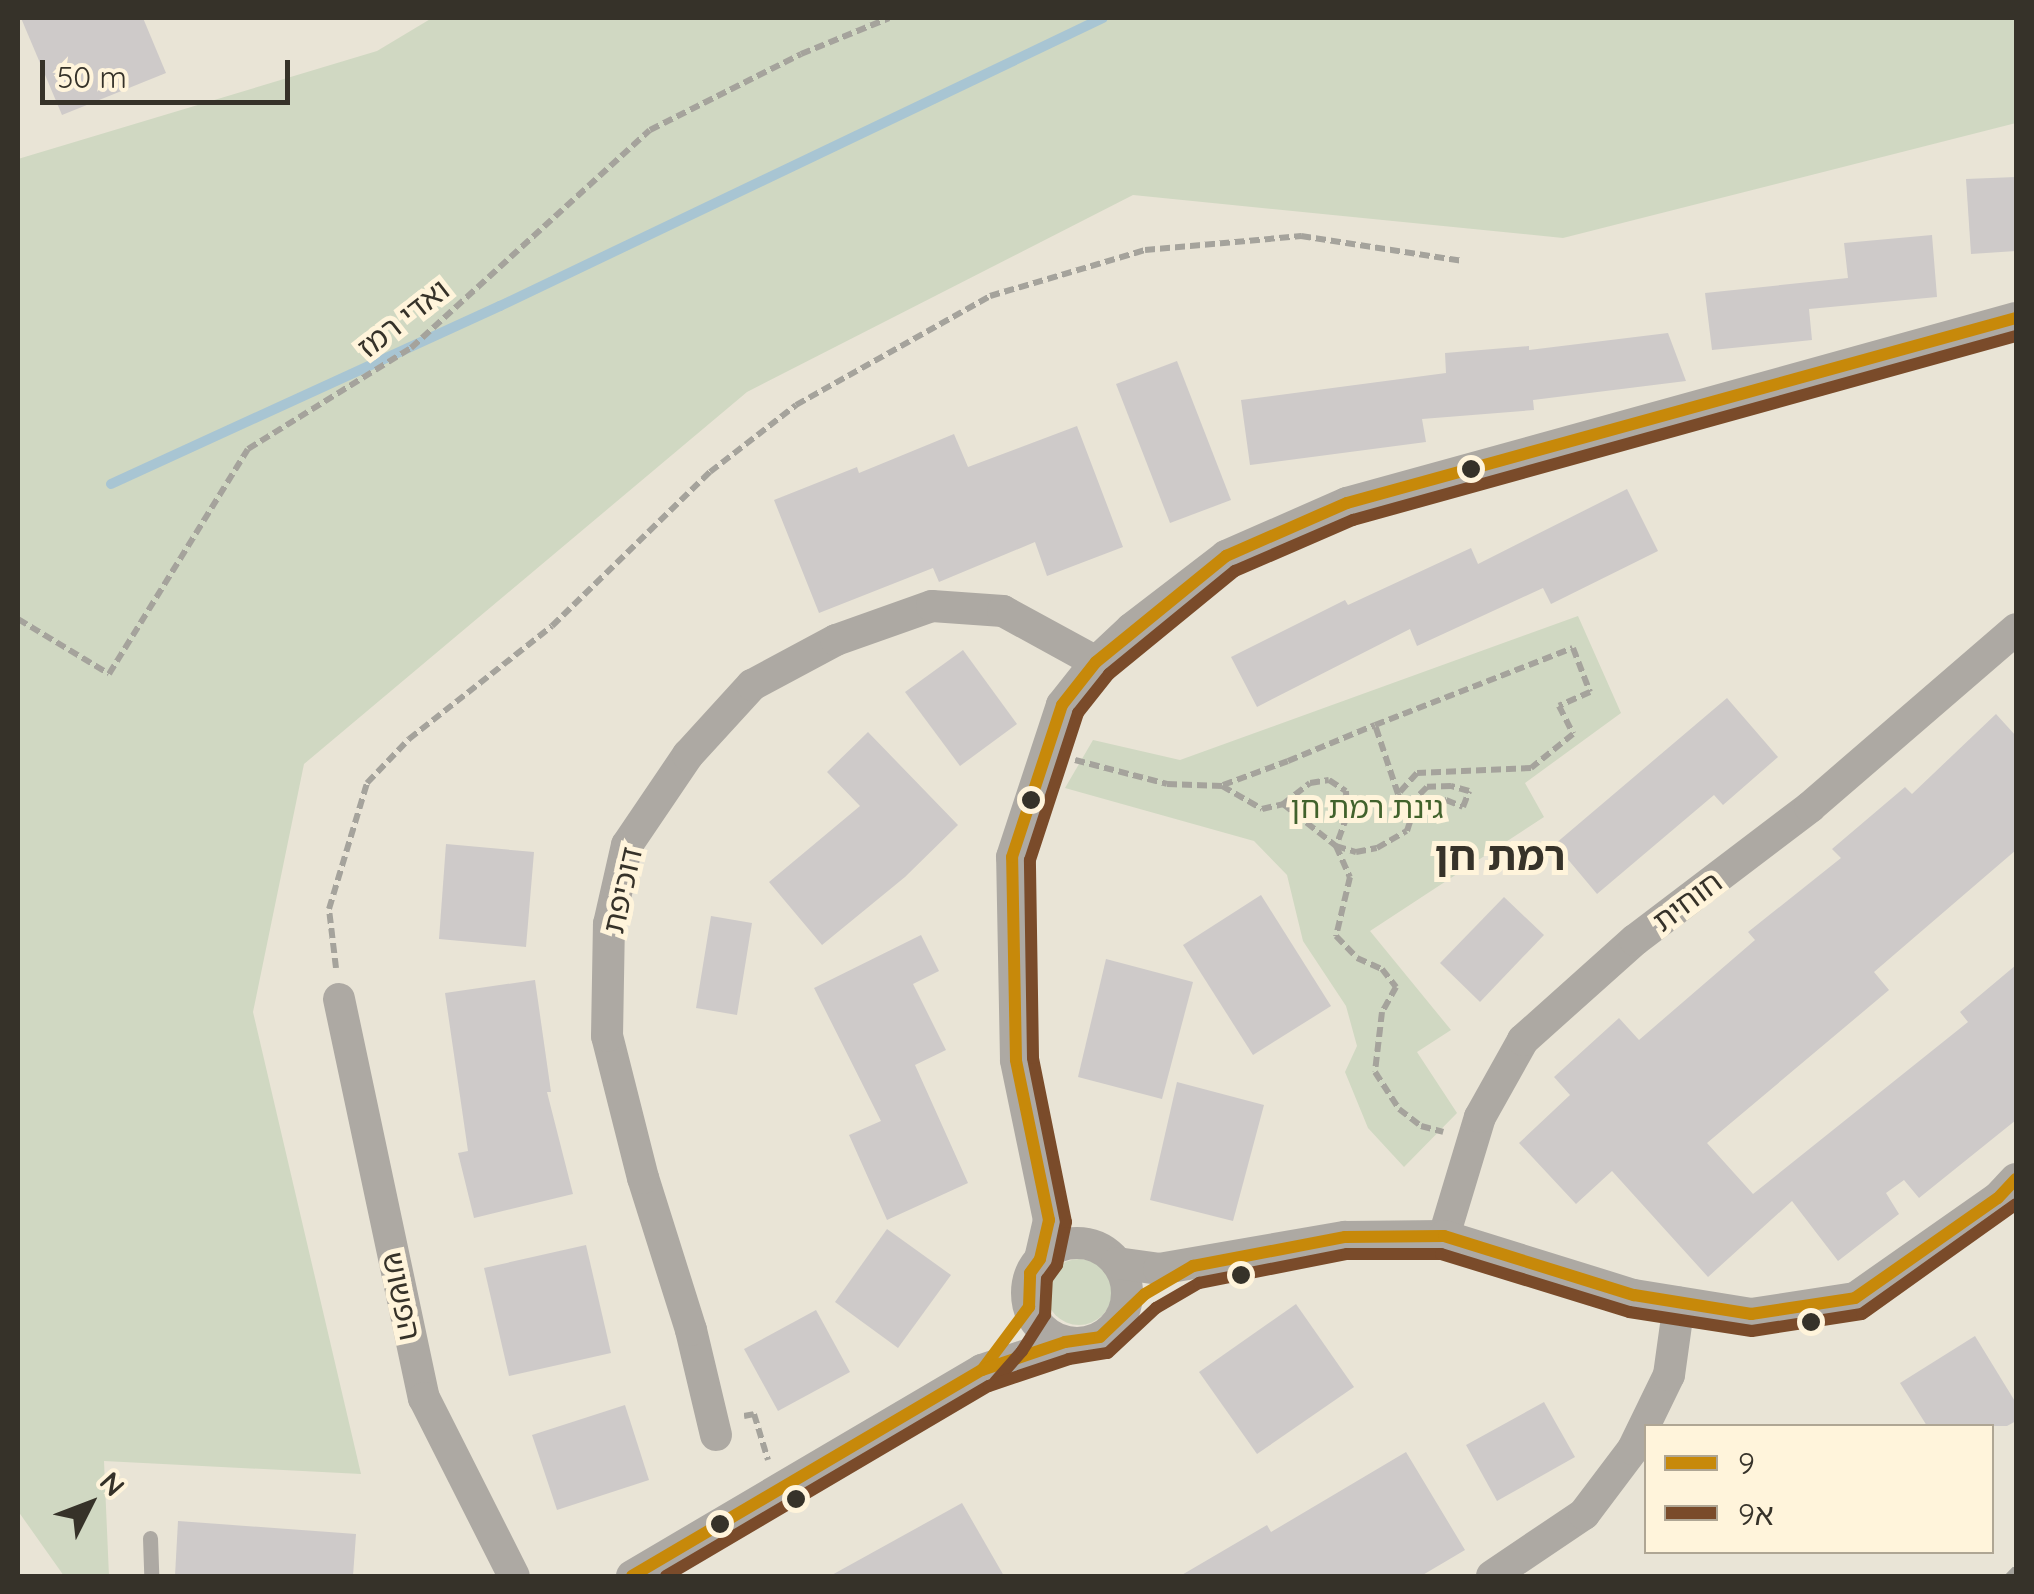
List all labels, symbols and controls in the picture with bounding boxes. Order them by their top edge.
scale bar [45,40,295,102]
text: 50 m [57,58,127,96]
street label: ואדי רמז [350,271,456,365]
unlabelled marker [1461,459,1481,479]
park label: גינת רמת חן [1291,789,1443,825]
unlabelled marker [1021,790,1041,810]
district label: רמת חן [1435,831,1565,879]
street label: דוכיפת [595,843,649,937]
street label: חוחית [1645,863,1729,939]
street label: הפשוש [375,1249,429,1343]
unlabelled marker [1231,1265,1251,1285]
unlabelled marker [1801,1312,1821,1332]
legend [1644,1424,1994,1554]
text: 9 [1738,1444,1755,1482]
north arrow [40,1454,140,1554]
text: N [93,1464,133,1503]
unlabelled marker [786,1489,806,1509]
text: 9א [1738,1495,1774,1533]
unlabelled marker [710,1514,730,1534]

